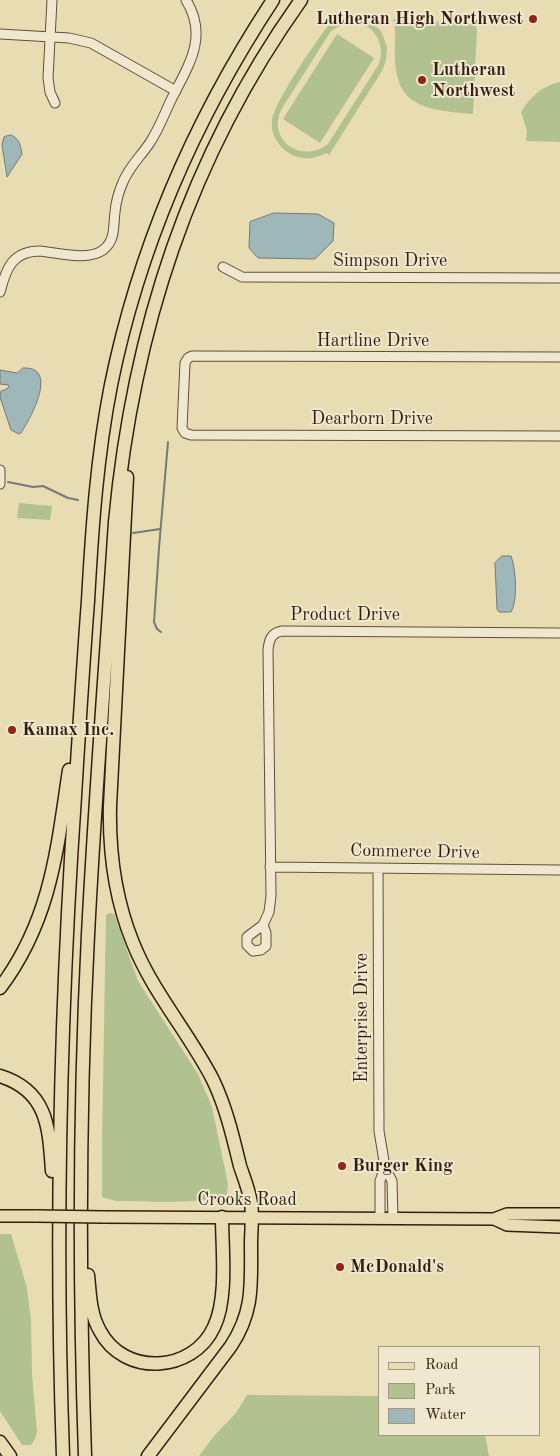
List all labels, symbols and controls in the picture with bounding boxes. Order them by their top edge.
place label: Lutheran High Northwest [316,8,523,30]
marker: Lutheran High Northwest [527,13,539,25]
place label: Lutheran Northwest [432,59,515,102]
marker: Lutheran Northwest [416,74,428,86]
street label: Simpson Drive [333,250,447,272]
street label: Hartline Drive [317,330,429,352]
street label: Dearborn Drive [311,408,433,430]
street label: Product Drive [290,604,400,626]
place label: Kamax Inc. [22,719,114,741]
marker: Kamax Inc. [6,724,18,736]
street label: Commerce Drive [350,840,480,864]
street label: Enterprise Drive [351,953,373,1083]
place label: Burger King [352,1155,453,1177]
marker: Burger King [336,1160,348,1172]
street label: Crooks Road [197,1189,297,1211]
place label: McDonald's [350,1256,444,1278]
marker: McDonald's [334,1261,346,1273]
legend [378,1346,540,1436]
text: Road [425,1358,458,1373]
text: Park [425,1383,456,1398]
text: Water [425,1408,466,1423]

